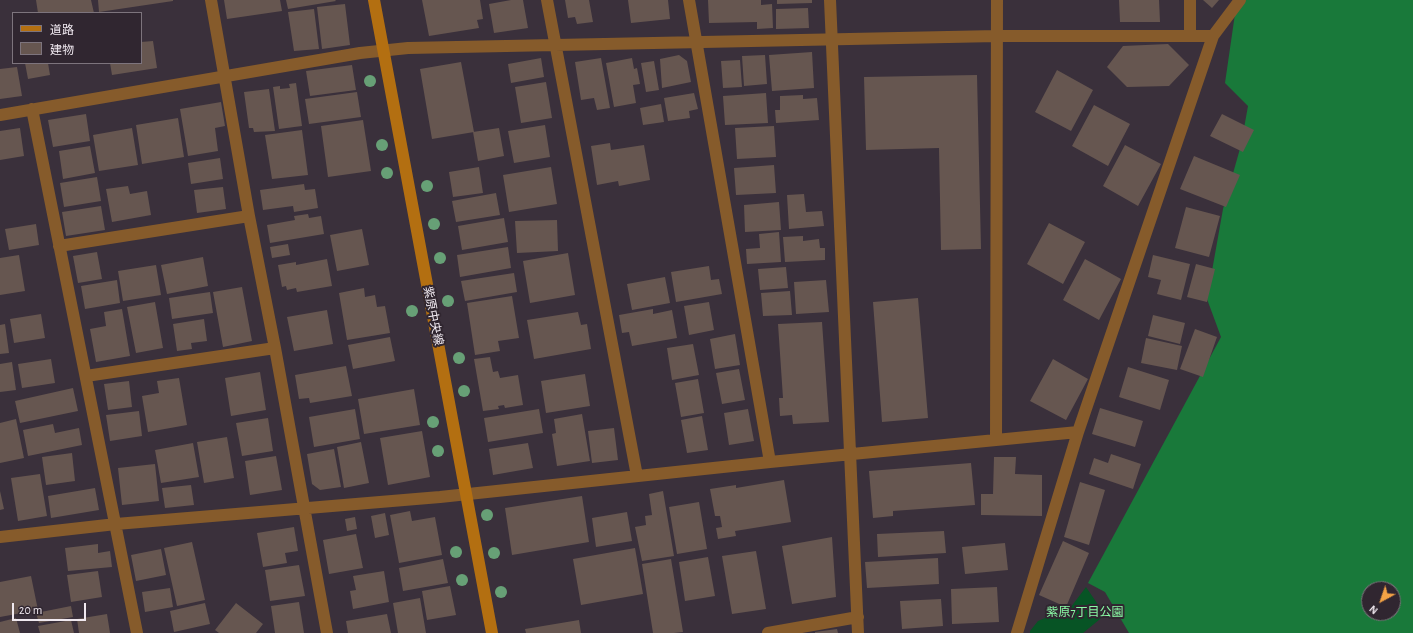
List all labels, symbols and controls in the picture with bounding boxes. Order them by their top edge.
legend [12,12,142,64]
text: 道路 [50,24,74,36]
text: 建物 [50,44,74,56]
street label: 紫原中央線 [420,285,446,347]
north arrow [1361,581,1401,621]
scale bar [14,595,88,621]
text: N [1367,603,1380,616]
text: 20 m [19,604,42,616]
park label: 紫原7丁目公園 [1046,605,1124,619]

